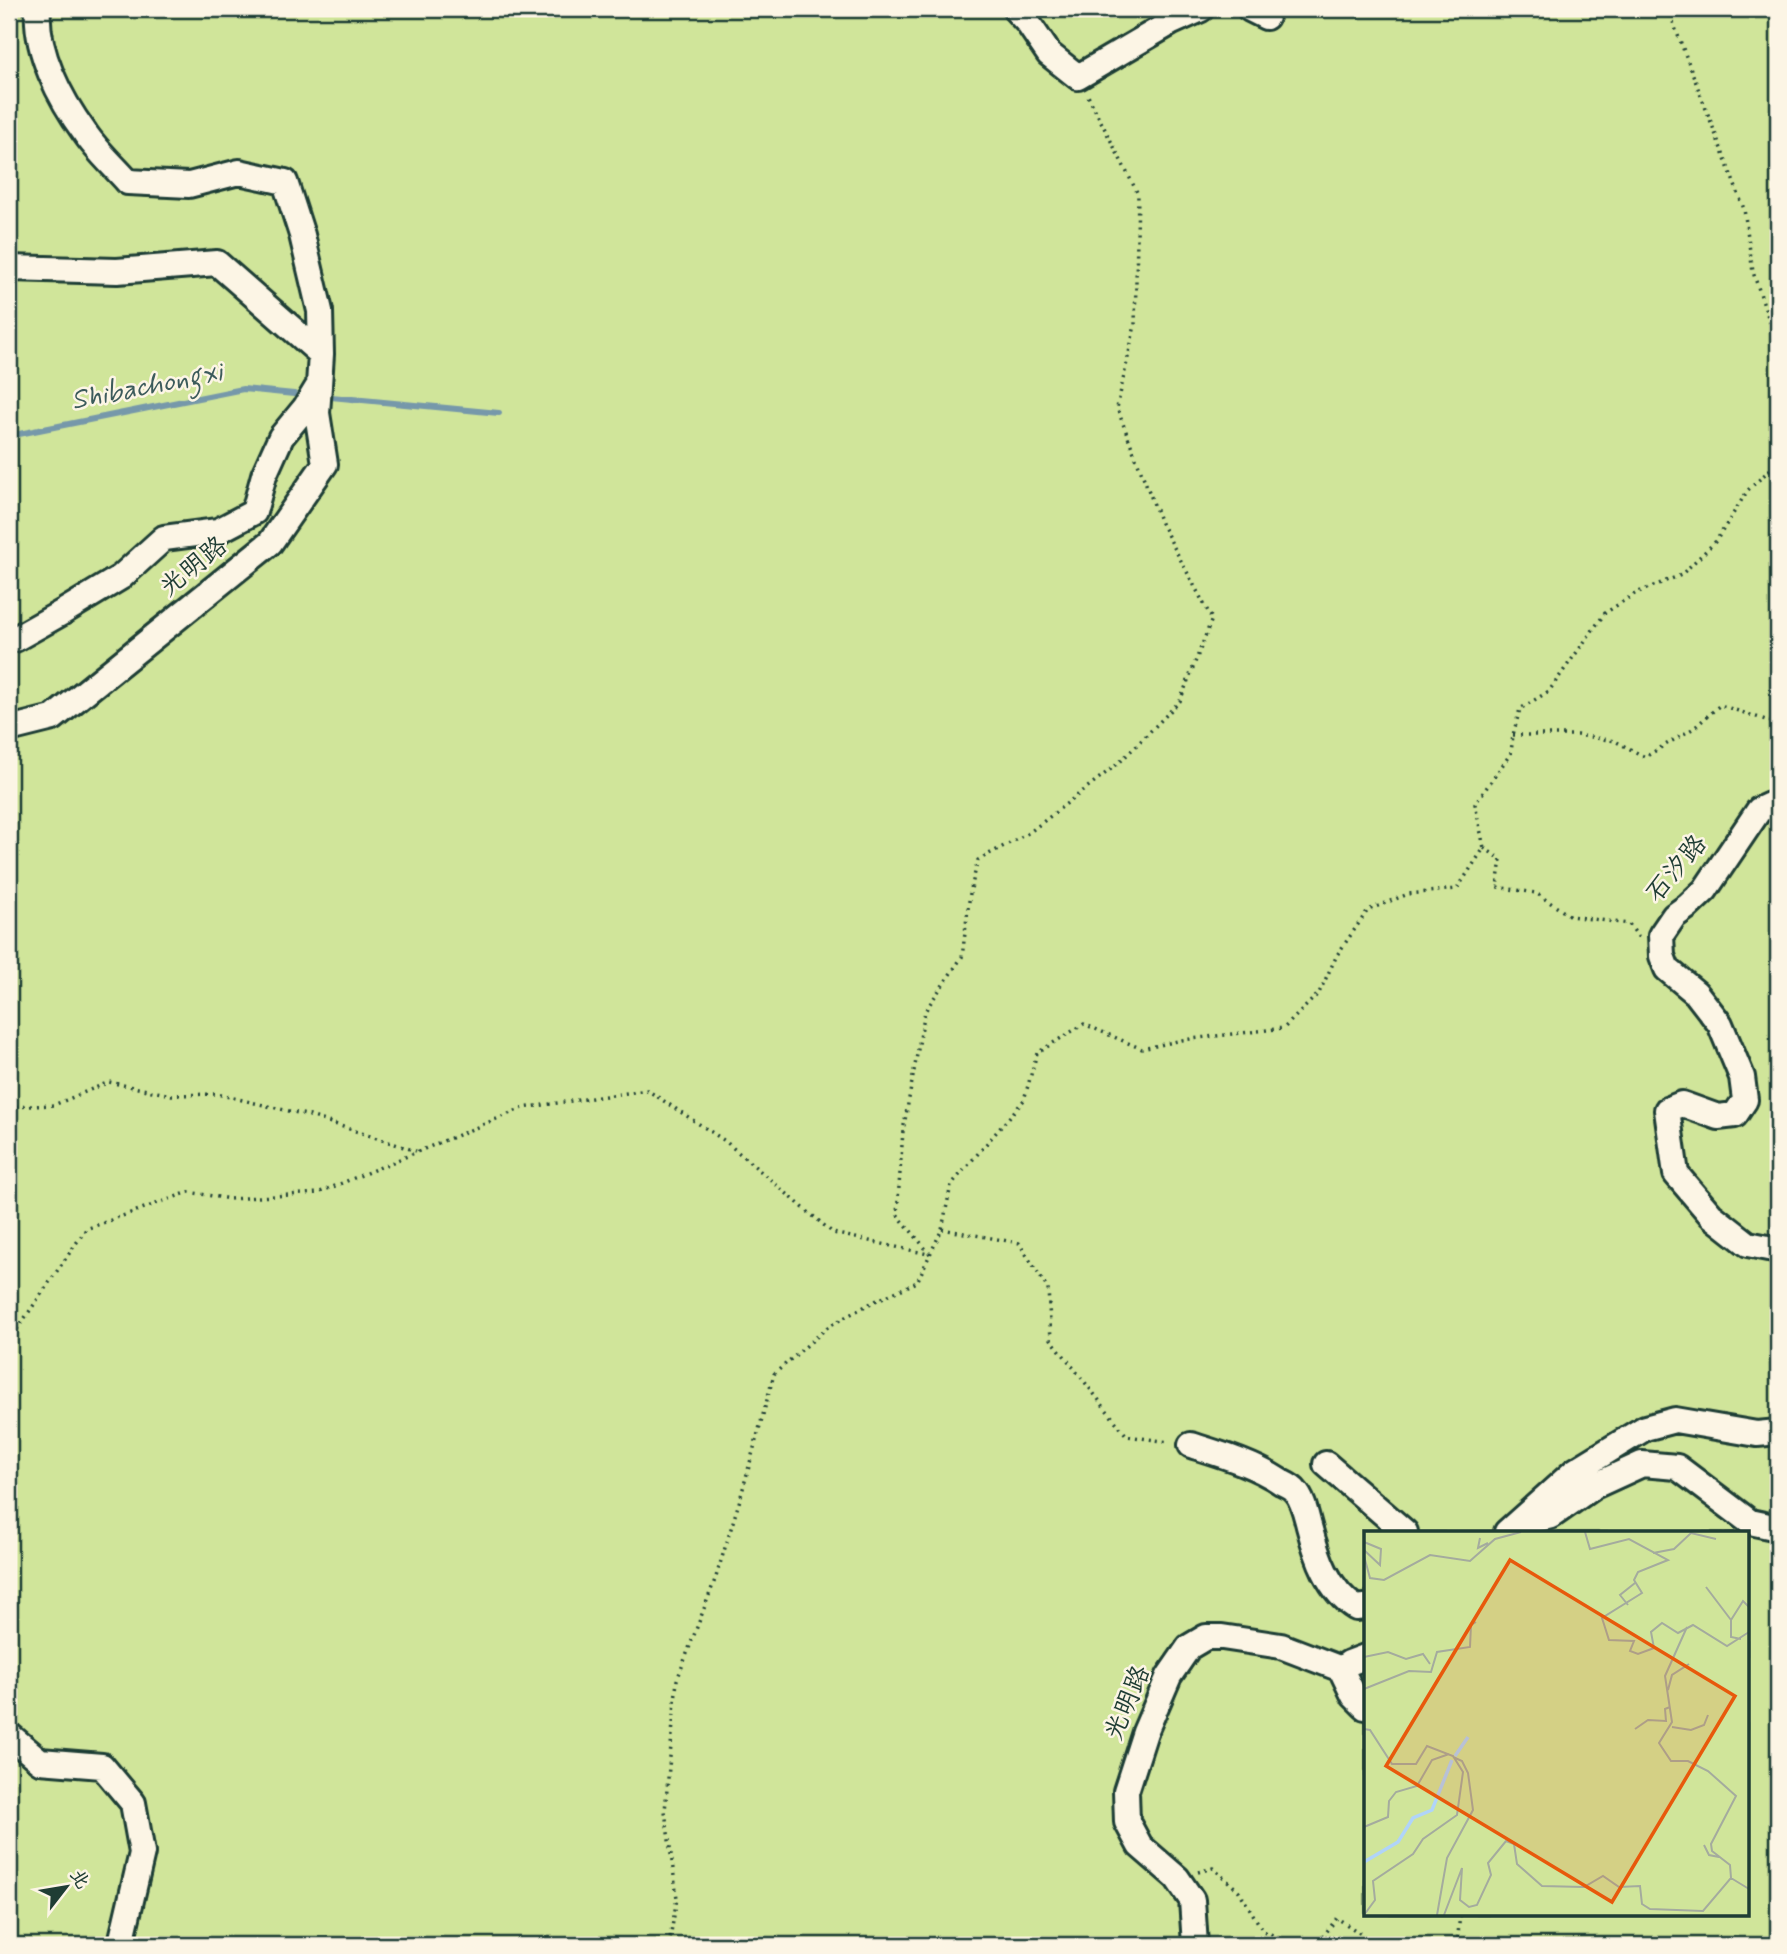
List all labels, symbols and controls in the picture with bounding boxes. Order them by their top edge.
water label: Shibachongxi [68,354,229,423]
street label: 光明路 [153,529,235,605]
street label: 石汐路 [1639,828,1715,910]
inset map [1364,1531,1748,1916]
street label: 光明路 [1097,1660,1159,1746]
north arrow [32,1853,102,1923]
text: 北 [64,1864,95,1894]

